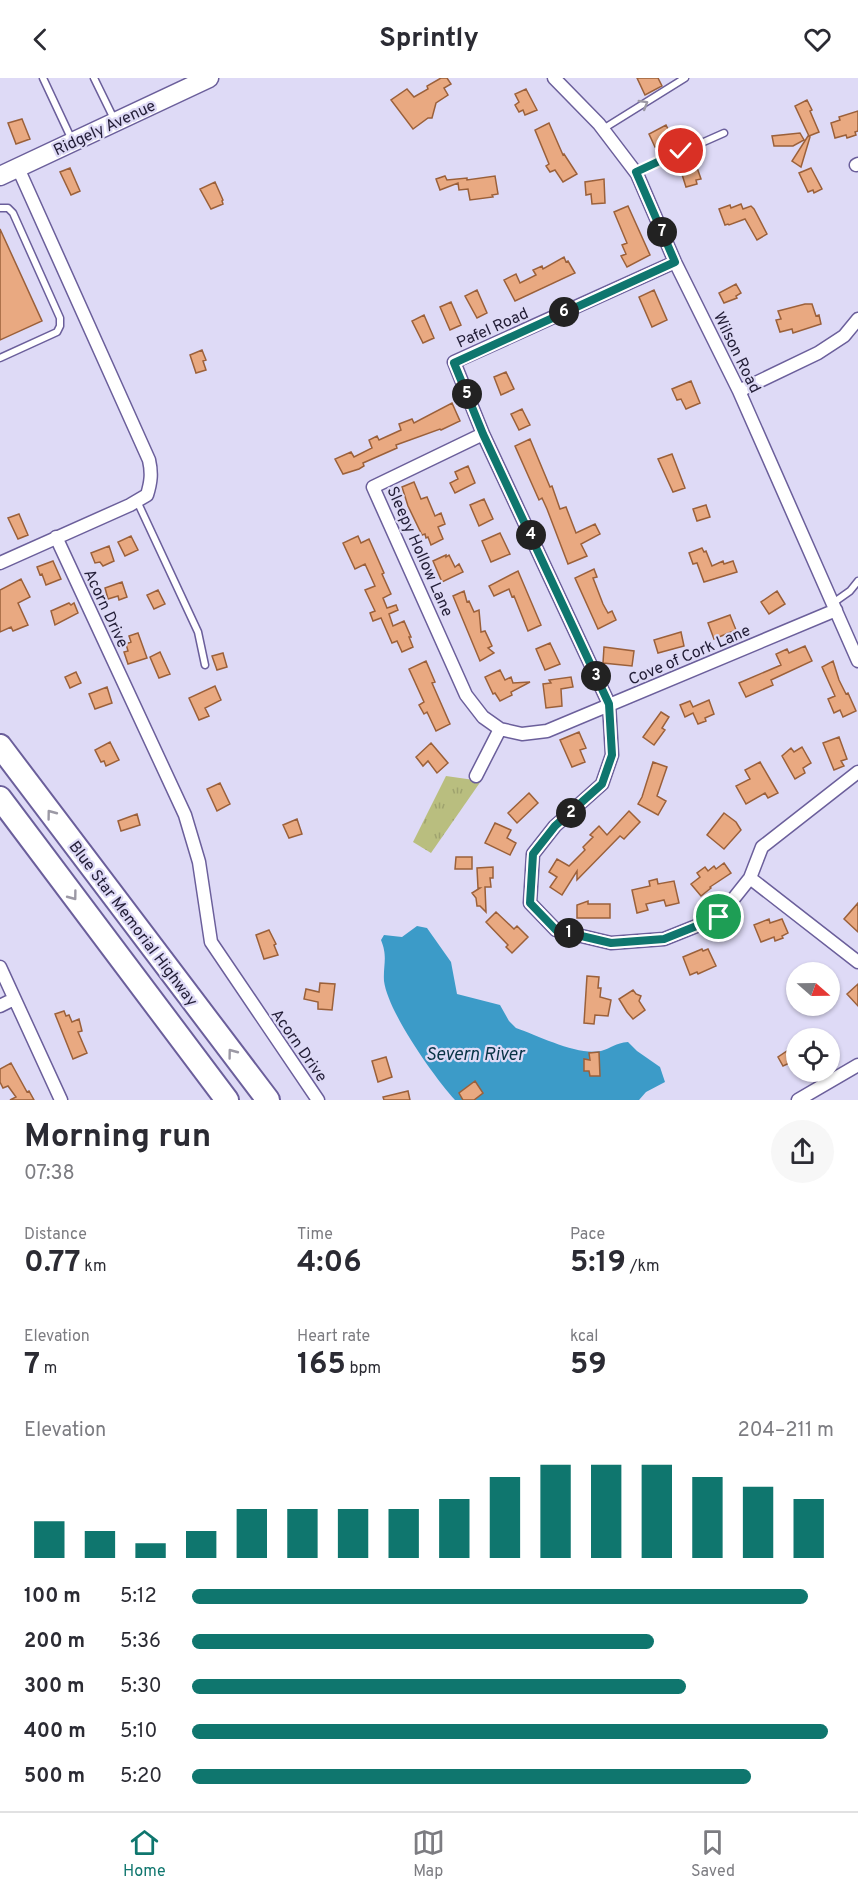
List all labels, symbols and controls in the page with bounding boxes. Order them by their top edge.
text: Sprintly [379,22,479,56]
icon: back [24,23,57,56]
icon: heart [801,23,834,56]
street label: Ridgely Avenue [51,96,159,161]
one-way arrow [638,99,648,111]
pin [655,125,706,176]
icon: check [664,134,697,167]
pin: 7 [647,217,677,247]
text: 7 [658,222,666,242]
pin: 6 [549,297,579,327]
text: 6 [559,302,569,322]
street label: Pafel Road [454,304,532,354]
street label: Wilson Road [708,309,764,397]
pin: 5 [452,379,482,409]
text: 5 [462,384,472,404]
street label: Sleepy Hollow Lane [381,484,457,620]
pin: 4 [516,520,546,550]
text: 4 [526,525,536,545]
street label: Acorn Drive [78,566,132,651]
street label: Cove of Cork Lane [626,621,754,691]
pin: 3 [581,661,611,691]
text: 3 [591,666,601,686]
pin: 2 [556,798,586,828]
text: 2 [566,803,576,823]
one-way arrow [48,810,59,821]
street label: Blue Star Memorial Highway [64,838,201,1011]
one-way arrow [66,889,77,900]
pin [693,891,744,942]
icon: arrive [702,900,735,933]
pin: 1 [554,918,584,948]
text: 1 [566,923,572,943]
north arrow [786,962,840,1016]
map controls [786,962,840,1082]
street label: Acorn Drive [266,1006,331,1086]
button: locate [786,1028,840,1082]
water label: Severn River [426,1044,526,1067]
one-way arrow [229,1049,240,1060]
text: Morning run [24,1117,211,1159]
button: share [771,1120,834,1183]
text: 07:38 [24,1161,75,1187]
text: Distance [24,1225,87,1245]
text: Time [297,1225,333,1245]
text: Pace [570,1225,605,1245]
text: 0.77 [24,1245,81,1282]
text: 4:06 [297,1245,362,1282]
text: 5:19 [570,1245,626,1282]
text: km [81,1257,107,1277]
text: /km [626,1257,660,1277]
text: Elevation [24,1327,90,1347]
text: Heart rate [297,1327,370,1347]
text: kcal [570,1327,598,1347]
text: 7 [24,1347,40,1384]
text: 165 [297,1347,346,1384]
text: 59 [570,1347,607,1384]
text: m [40,1359,57,1379]
text: bpm [346,1359,381,1379]
text: Elevation [24,1418,106,1444]
text: 204–211 m [738,1418,834,1444]
text: 100 m [24,1584,81,1610]
text: 5:12 [120,1584,157,1610]
text: 200 m [24,1629,85,1655]
text: 5:36 [120,1629,161,1655]
text: 300 m [24,1674,85,1700]
text: 5:30 [120,1674,162,1700]
text: 400 m [24,1719,86,1745]
text: 5:10 [120,1719,157,1745]
text: 500 m [24,1764,85,1790]
text: 5:20 [120,1764,162,1790]
tab: Home [123,1826,166,1882]
tab: Map [412,1826,445,1882]
tab: Saved [691,1826,735,1882]

